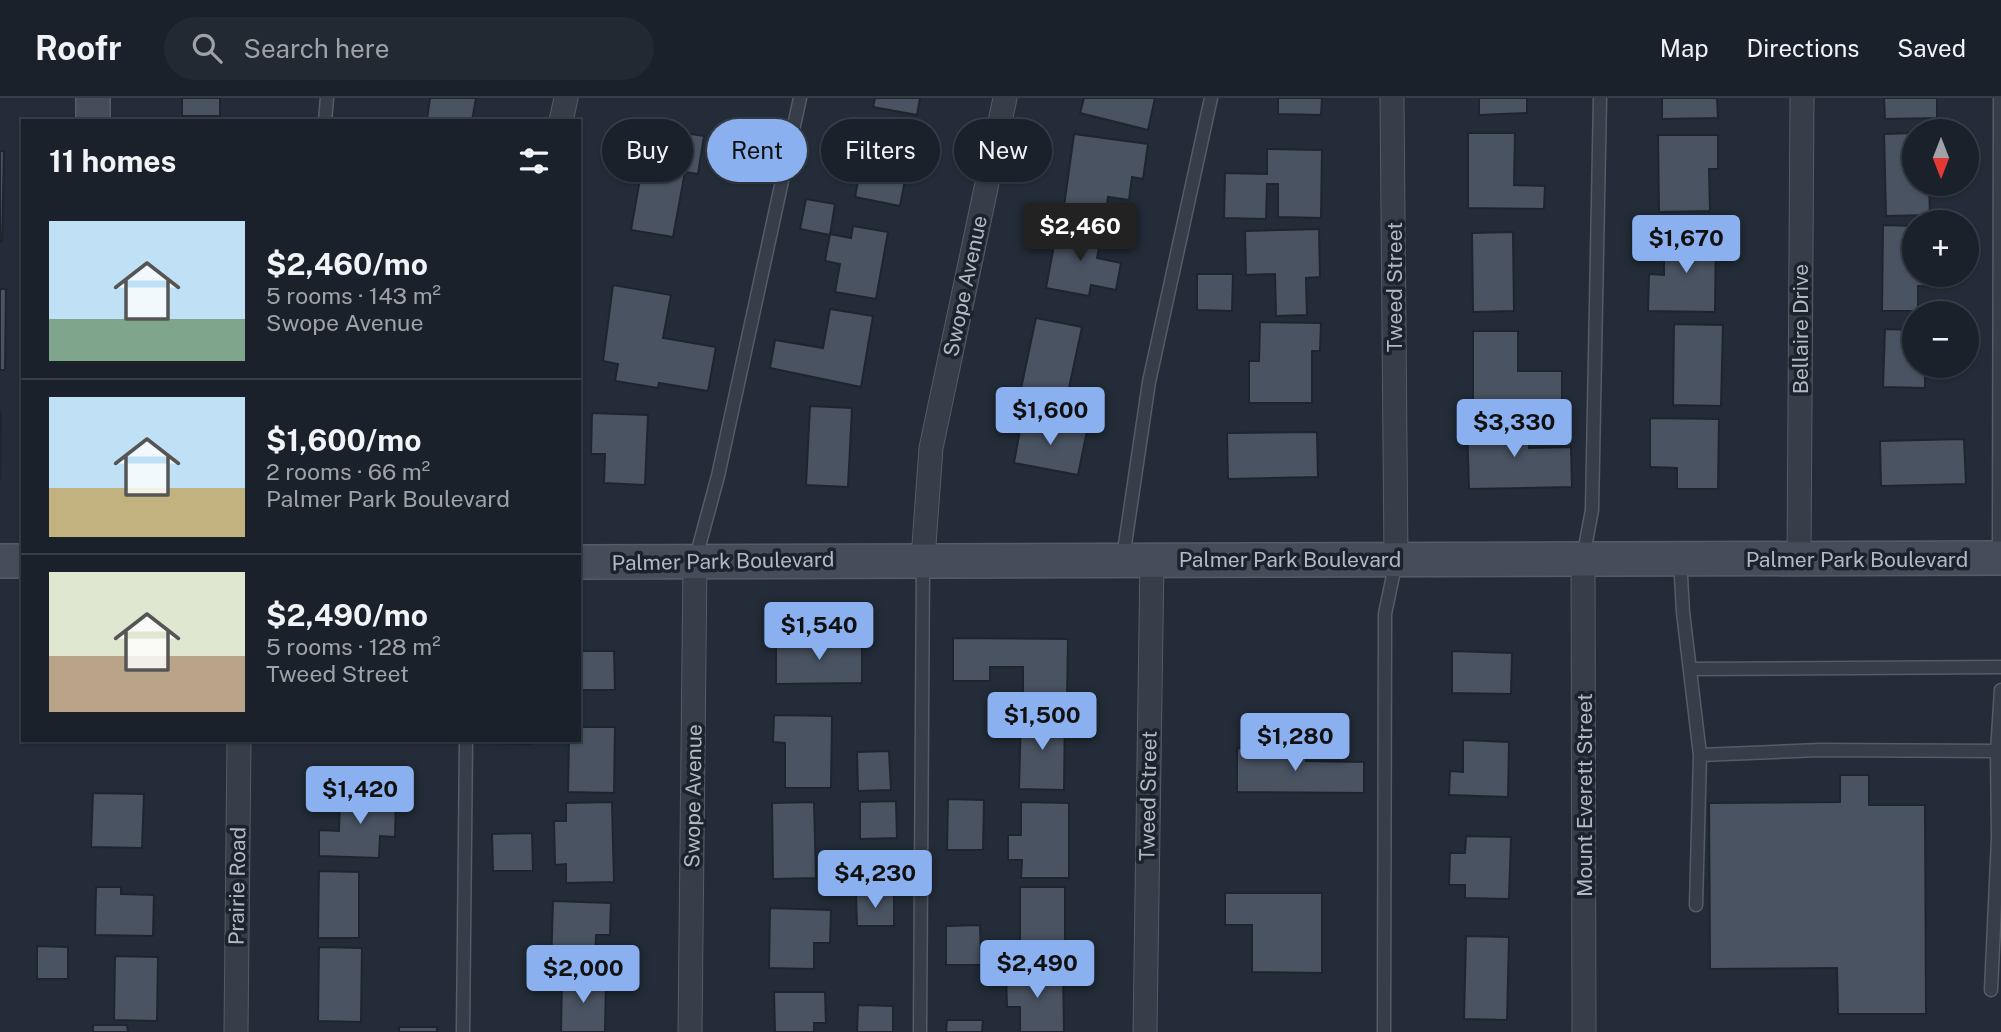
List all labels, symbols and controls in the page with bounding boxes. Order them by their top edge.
search box [164,17,654,80]
text: Roofr [35,29,122,67]
icon: search [188,29,226,67]
text: Search here [244,33,390,64]
text: Map [1660,34,1709,62]
text: Directions [1747,34,1859,62]
text: Saved [1897,34,1966,62]
chip: Buy [602,119,693,182]
chip: Rent [707,119,807,182]
chip: Filters [821,119,940,182]
chip: New [954,119,1052,182]
north arrow [1902,119,1979,196]
map controls [1902,119,1979,378]
icon: filters [515,142,553,180]
text: 11 homes [49,143,176,179]
pin: $2,460 [1023,204,1137,263]
button: + [1902,210,1979,287]
text: $2,460 [1039,212,1121,239]
street label: Swope Avenue [938,213,992,359]
pin: $1,670 [1629,216,1743,275]
street label: Tweed Street [1382,222,1407,352]
text: $1,670 [1648,224,1724,251]
text: $2,460/mo [266,246,428,282]
icon: home [105,249,189,333]
street label: Bellaire Drive [1788,264,1813,394]
text: 5 rooms · 143 m² [266,282,441,309]
button: − [1902,301,1979,378]
text: Swope Avenue [266,309,423,336]
pin: $1,600 [993,388,1107,447]
text: $1,600 [1012,396,1088,423]
pin: $3,330 [1457,400,1571,459]
text: $3,330 [1473,408,1555,435]
text: $1,600/mo [266,422,421,458]
icon: home [105,425,189,509]
text: 2 rooms · 66 m² [266,458,430,485]
text: Palmer Park Boulevard [266,485,510,512]
street label: Palmer Park Boulevard [611,547,835,575]
street label: Palmer Park Boulevard [1179,547,1401,572]
street label: Palmer Park Boulevard [1746,547,1968,572]
text: $2,490/mo [266,597,428,633]
icon: home [105,600,189,684]
pin: $1,540 [762,602,876,662]
text: $1,540 [780,611,858,638]
text: 5 rooms · 128 m² [266,633,441,660]
text: Tweed Street [266,660,409,687]
pin: $1,500 [985,692,1099,752]
street label: Mount Everett Street [1572,693,1597,897]
text: $1,500 [1004,701,1080,728]
pin: $1,280 [1238,714,1352,773]
text: $1,280 [1256,722,1334,749]
street label: Swope Avenue [679,724,707,868]
street label: Tweed Street [1134,731,1162,861]
pin: $1,420 [303,766,417,826]
text: $1,420 [322,775,398,802]
street label: Prairie Road [223,827,251,945]
pin: $4,230 [818,850,932,910]
text: $4,230 [834,859,916,886]
pin: $2,490 [980,940,1094,1000]
pin: $2,000 [526,946,640,1005]
text: $2,490 [996,949,1078,976]
text: $2,000 [543,954,623,981]

